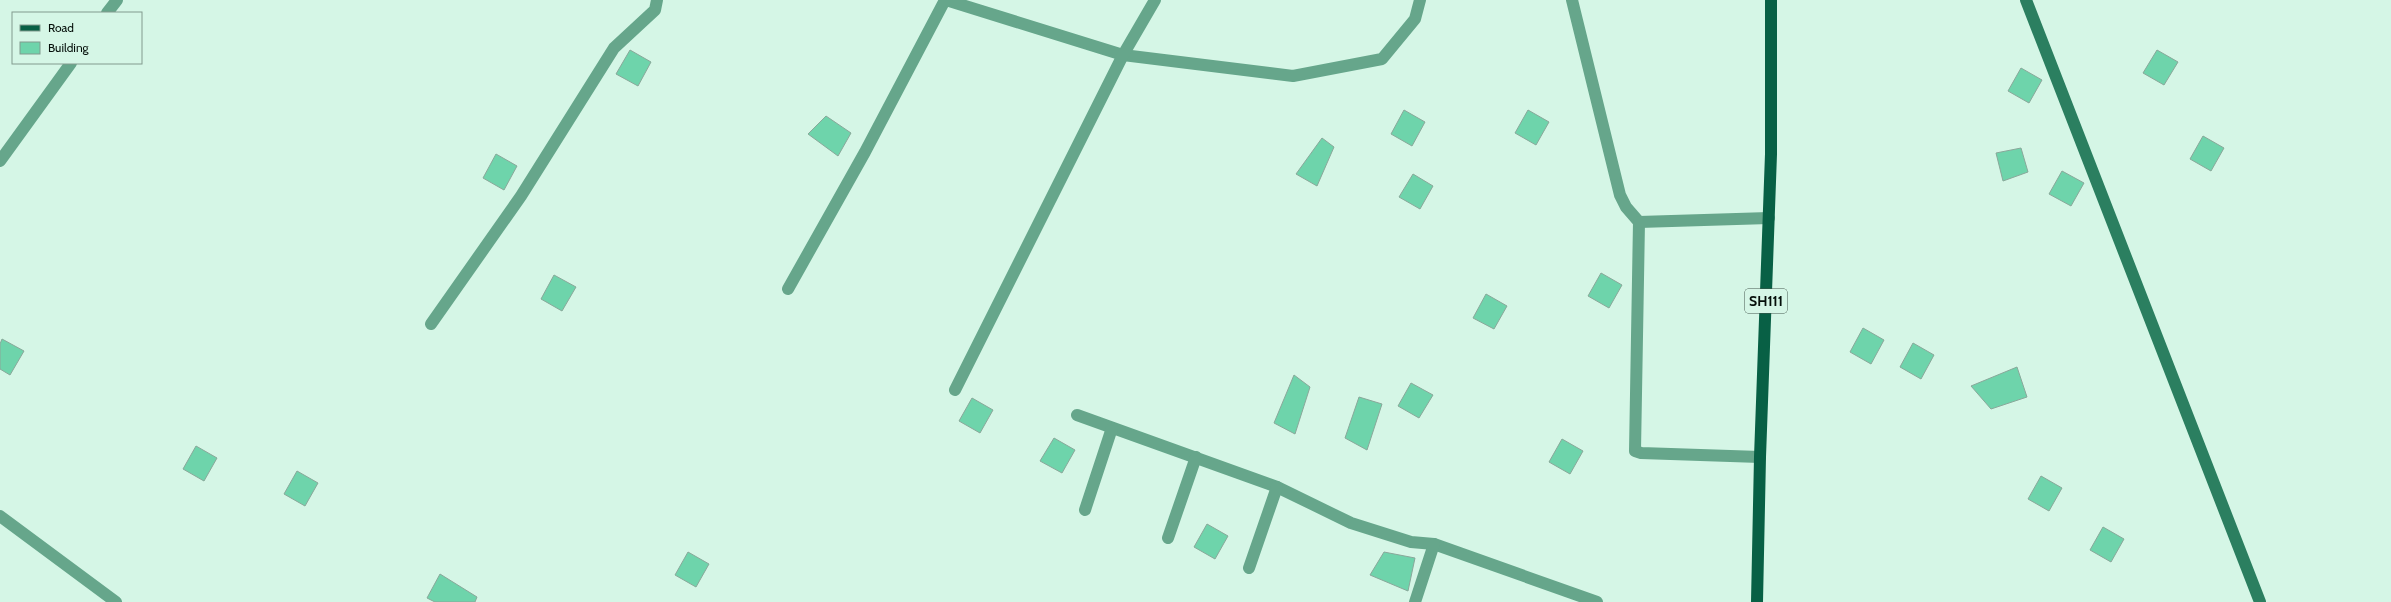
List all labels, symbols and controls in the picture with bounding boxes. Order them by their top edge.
legend [12,12,142,64]
text: Road [48,20,74,35]
text: Building [48,40,90,55]
road number: SH111 [1745,289,1787,313]

